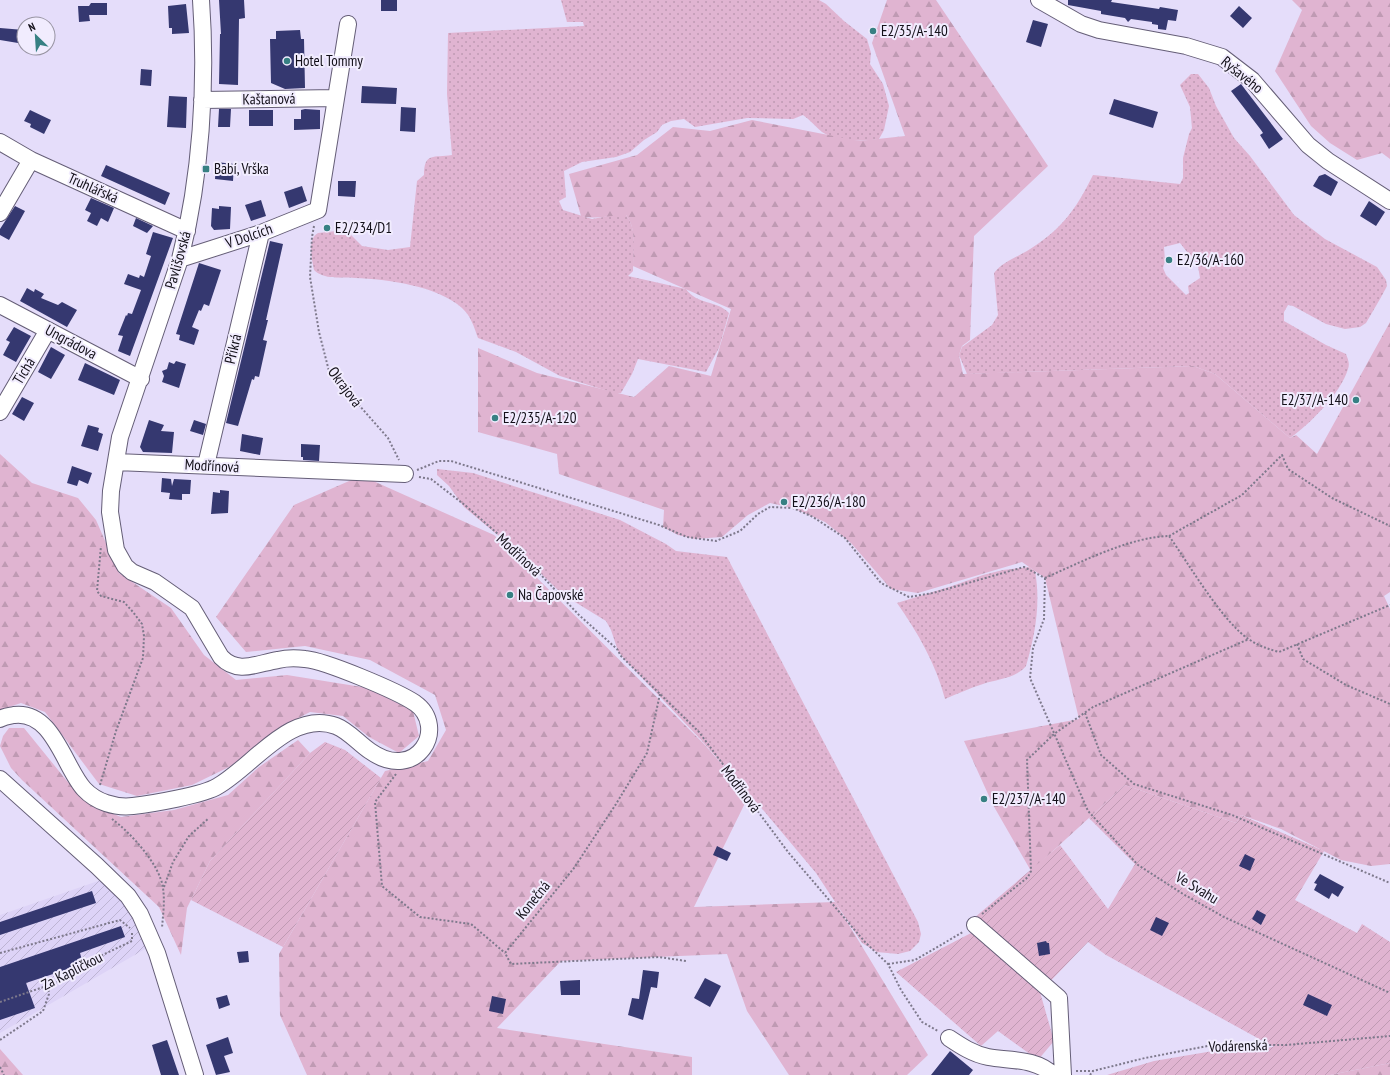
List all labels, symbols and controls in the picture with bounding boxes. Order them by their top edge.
north arrow [16,16,56,56]
text: N [26,19,37,35]
place label: E2/35/A-140 [881,21,948,40]
marker: E2/35/A-140 [868,26,878,36]
place label: Hotel Tommy [295,51,363,70]
street label: Ryšavého [1217,52,1267,97]
marker: Hotel Tommy [282,56,292,66]
street label: Kaštanová [242,89,296,108]
place label: Babí, Vrška [214,159,269,178]
marker: Babí, Vrška [201,164,211,174]
street label: Truhlářská [65,168,121,207]
place label: E2/234/D1 [335,218,392,237]
street label: V Dolcích [222,219,275,253]
marker: E2/234/D1 [322,223,332,233]
street label: Pavlišovská [160,229,195,291]
place label: E2/36/A-160 [1177,250,1244,269]
marker: E2/36/A-160 [1164,255,1174,265]
street label: Ungrádova [42,320,100,363]
street label: Příkrá [220,332,245,366]
street label: Tichá [8,354,39,388]
street label: Okrajová [324,363,367,411]
place label: E2/37/A-140 [1281,390,1348,409]
marker: E2/37/A-140 [1351,395,1361,405]
place label: E2/235/A-120 [503,408,577,427]
marker: E2/235/A-120 [490,413,500,423]
street label: Modřínová [184,455,240,476]
place label: E2/236/A-180 [792,492,866,511]
marker: E2/236/A-180 [779,497,789,507]
street label: Modřínová [493,529,546,580]
place label: Na Čapovské [518,585,584,604]
marker: Na Čapovské [505,590,515,600]
street label: Modřínová [717,761,765,816]
place label: E2/237/A-140 [992,789,1066,808]
marker: E2/237/A-140 [979,794,989,804]
street label: Ve Svahu [1171,867,1222,908]
street label: Konečná [511,877,554,923]
street label: Za Kapličkou [38,947,105,994]
street label: Vodárenská [1207,1035,1268,1056]

